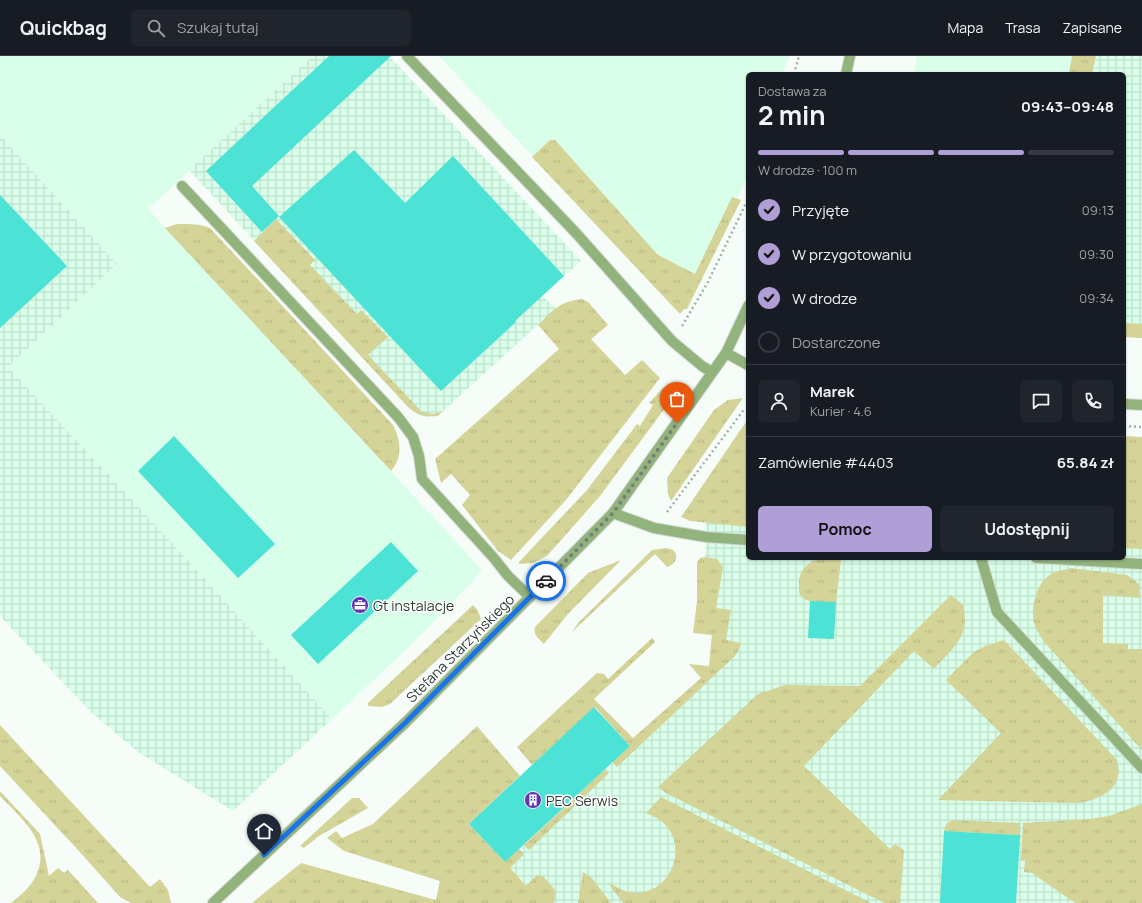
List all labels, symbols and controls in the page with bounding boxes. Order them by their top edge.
search box [131,10,411,46]
text: Quickbag [20,15,107,41]
icon: search [145,17,167,39]
text: Szukaj tutaj [177,17,259,38]
text: Mapa [948,18,983,37]
text: Trasa [1005,18,1040,37]
text: Zapisane [1062,18,1122,37]
text: Dostawa za [758,82,826,100]
text: 09:43–09:48 [1021,96,1114,117]
text: 2 min [758,97,826,133]
text: W drodze · 100 m [758,161,857,179]
icon: check [758,199,780,221]
text: Przyjęte [792,200,849,221]
text: 09:13 [1082,201,1114,219]
icon: check [758,243,780,265]
text: W przygotowaniu [792,244,911,265]
text: 09:30 [1079,245,1114,263]
icon: check [758,287,780,309]
text: W drodze [792,288,857,309]
text: 09:34 [1079,289,1114,307]
text: Dostarczone [792,332,881,353]
button: person [758,380,800,422]
button: chat [1020,380,1062,422]
button: phone [1072,380,1114,422]
text: Marek [810,381,854,402]
pin [660,382,694,423]
icon: bag [666,388,688,410]
text: Kurier · 4.6 [810,402,872,420]
text: Zamówienie #4403 [758,452,894,473]
text: 65.84 zł [1057,452,1114,473]
button: Pomoc [758,506,932,552]
button: Udostępnij [940,506,1114,552]
courier [526,561,566,601]
icon: car [535,570,557,592]
street label: Stefana Starzyńskiego [402,590,518,706]
office icon: Gt instalacje [350,595,370,615]
place label: Gt instalacje [373,596,454,615]
building icon: PEC Serwis [523,790,543,810]
place label: PEC Serwis [546,791,618,810]
pin [247,814,281,855]
icon: home [253,820,275,842]

